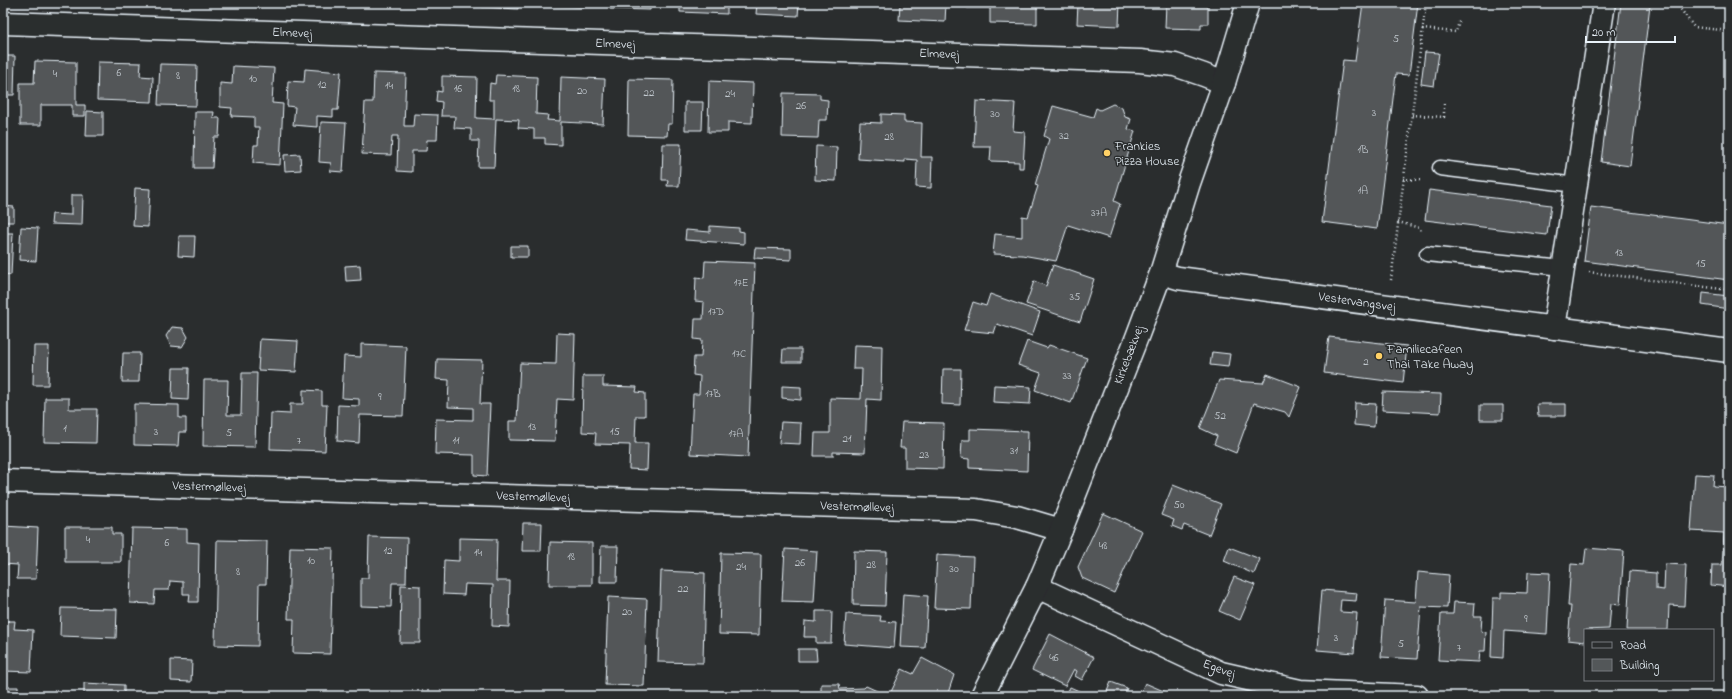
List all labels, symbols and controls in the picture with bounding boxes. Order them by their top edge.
scale bar [1586,18,1675,44]
street label: Elmevej [272,23,313,43]
text: 20 m [1592,24,1615,42]
house number: 5 [1393,31,1399,47]
street label: Elmevej [595,34,636,54]
street label: Elmevej [919,44,960,64]
house number: 6 [117,65,122,81]
house number: 4 [53,66,58,82]
house number: 8 [176,68,180,84]
house number: 10 [249,71,257,87]
house number: 12 [318,77,327,93]
house number: 14 [385,78,393,94]
house number: 16 [454,81,462,97]
house number: 18 [512,81,520,97]
house number: 20 [577,83,587,99]
house number: 22 [644,85,655,101]
house number: 24 [725,86,735,102]
house number: 26 [796,98,806,114]
house number: 3 [1372,105,1377,121]
house number: 30 [990,106,1000,122]
house number: 32 [1059,128,1070,144]
house number: 28 [884,129,894,145]
place label: Frankies Pizza House [1114,137,1180,171]
house number: 1B [1358,142,1369,158]
marker: Frankies Pizza House [1102,148,1112,158]
house number: 1A [1358,183,1368,199]
house number: 37A [1091,205,1107,221]
house number: 13 [1615,245,1623,261]
house number: 15 [1696,256,1706,272]
house number: 17E [734,275,749,291]
street label: Vestervangsvej [1316,287,1397,318]
house number: 35 [1070,289,1080,305]
house number: 17D [708,304,724,320]
street label: Kirkebækvej [1109,322,1149,387]
place label: Familiecafeen Thai Take Away [1386,340,1473,375]
house number: 17C [732,346,746,362]
marker: Familiecafeen Thai Take Away [1374,351,1384,361]
house number: 2 [1363,354,1369,370]
house number: 33 [1062,368,1072,384]
house number: 17B [705,386,721,402]
house number: 9 [378,389,382,405]
house number: 52 [1214,408,1226,424]
house number: 13 [528,419,536,435]
house number: 1 [63,421,67,437]
house number: 3 [154,424,159,440]
house number: 15 [610,424,620,440]
house number: 5 [226,425,232,441]
house number: 17A [729,426,744,442]
house number: 21 [843,431,852,447]
house number: 7 [297,433,302,449]
house number: 11 [453,433,460,449]
house number: 31 [1010,443,1019,459]
house number: 23 [919,447,929,463]
street label: Vestermøllevej [171,476,246,498]
street label: Vestermøllevej [495,486,570,508]
street label: Vestermøllevej [819,496,894,518]
house number: 50 [1173,497,1185,513]
house number: 4 [86,532,91,548]
house number: 6 [165,535,170,551]
house number: 48 [1099,538,1107,554]
house number: 12 [384,543,393,559]
house number: 14 [474,545,482,561]
house number: 18 [567,549,575,565]
house number: 10 [307,553,315,569]
house number: 26 [795,555,805,571]
house number: 28 [866,557,876,573]
house number: 24 [736,559,746,575]
house number: 30 [949,561,959,577]
house number: 8 [236,564,240,580]
house number: 22 [678,581,689,597]
house number: 20 [622,604,632,620]
house number: 9 [1524,611,1528,627]
legend [1584,629,1714,681]
house number: 3 [1334,630,1339,646]
house number: 5 [1398,636,1404,652]
text: Road [1620,637,1646,655]
house number: 7 [1457,640,1462,656]
house number: 46 [1049,650,1059,666]
street label: Egevej [1200,654,1238,685]
text: Building [1619,657,1659,676]

